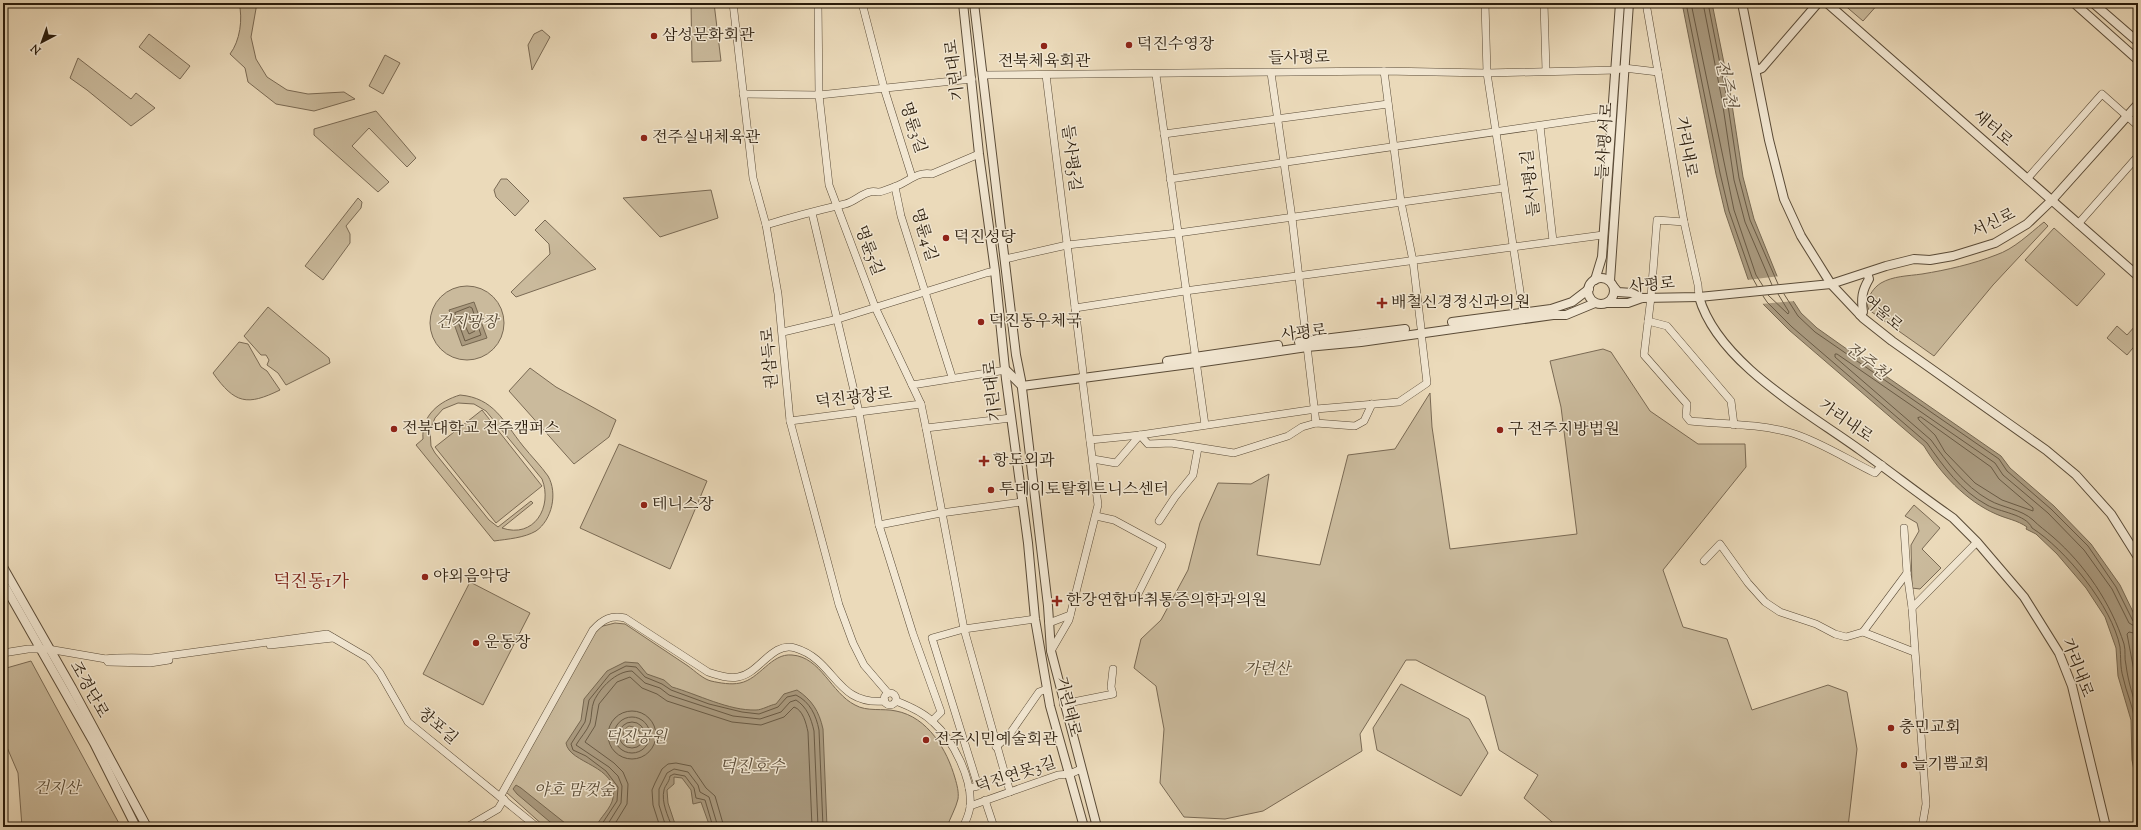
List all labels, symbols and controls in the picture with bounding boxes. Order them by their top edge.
north arrow [22,22,62,62]
place label: 삼성문화회관 [662,25,755,48]
marker: 삼성문화회관 [649,31,659,41]
place label: 덕진수영장 [1137,34,1215,57]
street label: 기린대로 [941,37,971,102]
text: N [27,40,45,58]
marker: 덕진수영장 [1124,40,1134,50]
marker: 전북체육회관 [1039,41,1049,51]
street label: 들사평로 [1268,47,1331,71]
place label: 전북체육회관 [998,51,1091,74]
water label: 전주천 [1708,57,1742,112]
street label: 명륜3길 [893,99,931,157]
street label: 들사평서로 [1592,101,1620,180]
street label: 새터로 [1967,105,2017,153]
street label: 가리내로 [1668,115,1702,180]
street label: 들사평5길 [1054,123,1086,193]
place label: 전주실내체육관 [652,127,761,150]
marker: 전주실내체육관 [639,133,649,143]
street label: 들사평1길 [1517,148,1547,218]
street label: 서신로 [1968,203,2020,245]
street label: 명륜4길 [904,206,942,264]
street label: 명륜5길 [848,223,888,279]
place label: 덕진성당 [954,227,1016,250]
marker: 덕진성당 [941,233,951,243]
street label: 사평로 [1628,272,1677,299]
street label: 여울로 [1857,290,1907,338]
place label: 배철신경정신과의원 [1391,292,1530,315]
marker: 배철신경정신과의원 [1376,297,1388,309]
place label: 덕진동우체국 [989,311,1082,334]
park label: 건지광장 [436,312,500,335]
marker: 덕진동우체국 [976,317,986,327]
street label: 사평로 [1280,320,1329,348]
street label: 권삼득로 [757,326,785,390]
water label: 전주천 [1839,337,1894,388]
street label: 기린대로 [979,359,1009,423]
street label: 덕진광장로 [814,383,894,415]
street label: 가리내로 [1813,395,1877,449]
place label: 전북대학교 전주캠퍼스 [402,418,561,441]
place label: 구 전주지방법원 [1508,419,1620,442]
marker: 전북대학교 전주캠퍼스 [389,424,399,434]
marker: 구 전주지방법원 [1495,425,1505,435]
place label: 항도외과 [993,450,1055,473]
marker: 항도외과 [978,455,990,467]
place label: 투데이토탈휘트니스센터 [999,479,1169,502]
marker: 투데이토탈휘트니스센터 [986,485,996,495]
place label: 테니스장 [652,494,714,517]
marker: 테니스장 [639,500,649,510]
place label: 야외음악당 [433,566,511,589]
district label: 덕진동1가 [273,570,349,596]
marker: 야외음악당 [420,572,430,582]
place label: 한강연합마취통증의학과의원 [1066,590,1267,613]
marker: 한강연합마취통증의학과의원 [1051,595,1063,607]
place label: 운동장 [484,632,531,655]
street label: 가리내로 [2054,635,2098,701]
marker: 운동장 [471,638,481,648]
street label: 조경단로 [63,657,113,723]
park label: 가련산 [1244,659,1293,682]
street label: 기린대로 [1048,674,1086,740]
street label: 창포길 [412,703,462,751]
place label: 충민교회 [1899,717,1961,740]
marker: 충민교회 [1886,723,1896,733]
park label: 덕진공원 [605,727,668,750]
place label: 전주시민예술회관 [934,729,1058,752]
marker: 전주시민예술회관 [921,735,931,745]
street label: 덕진연못3길 [973,752,1059,800]
place label: 늘기쁨교회 [1912,754,1989,777]
water label: 덕진호수 [719,756,786,780]
marker: 늘기쁨교회 [1899,760,1909,770]
park label: 건지산 [34,778,83,801]
park label: 야호 맘껏숲 [534,780,616,803]

